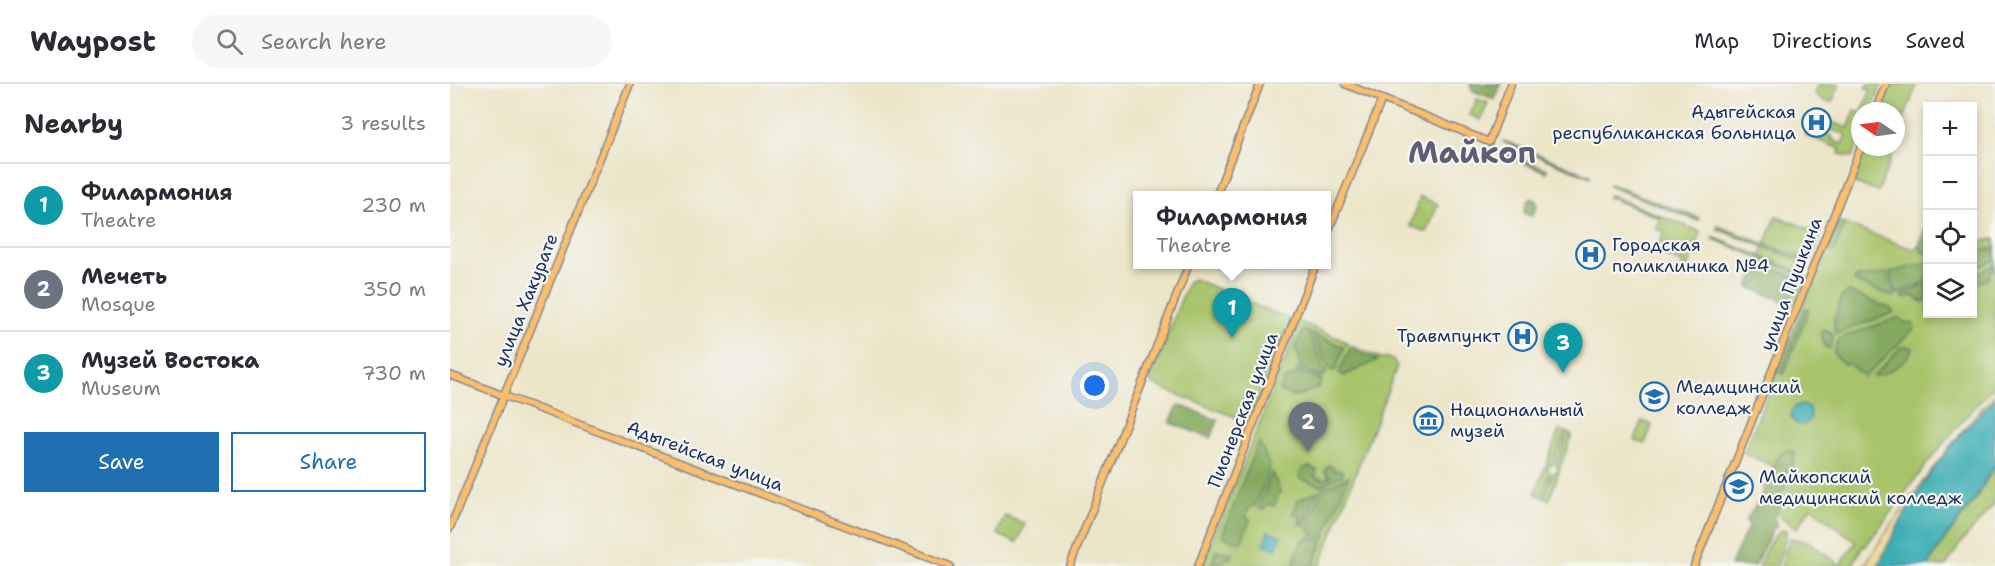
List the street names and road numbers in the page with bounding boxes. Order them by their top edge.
street label: улица Пушкина [1754,214,1828,354]
street label: улица Хакурате [488,230,564,370]
street label: Пионерская улица [1202,329,1284,491]
street label: Адыгейская улица [623,415,787,497]

